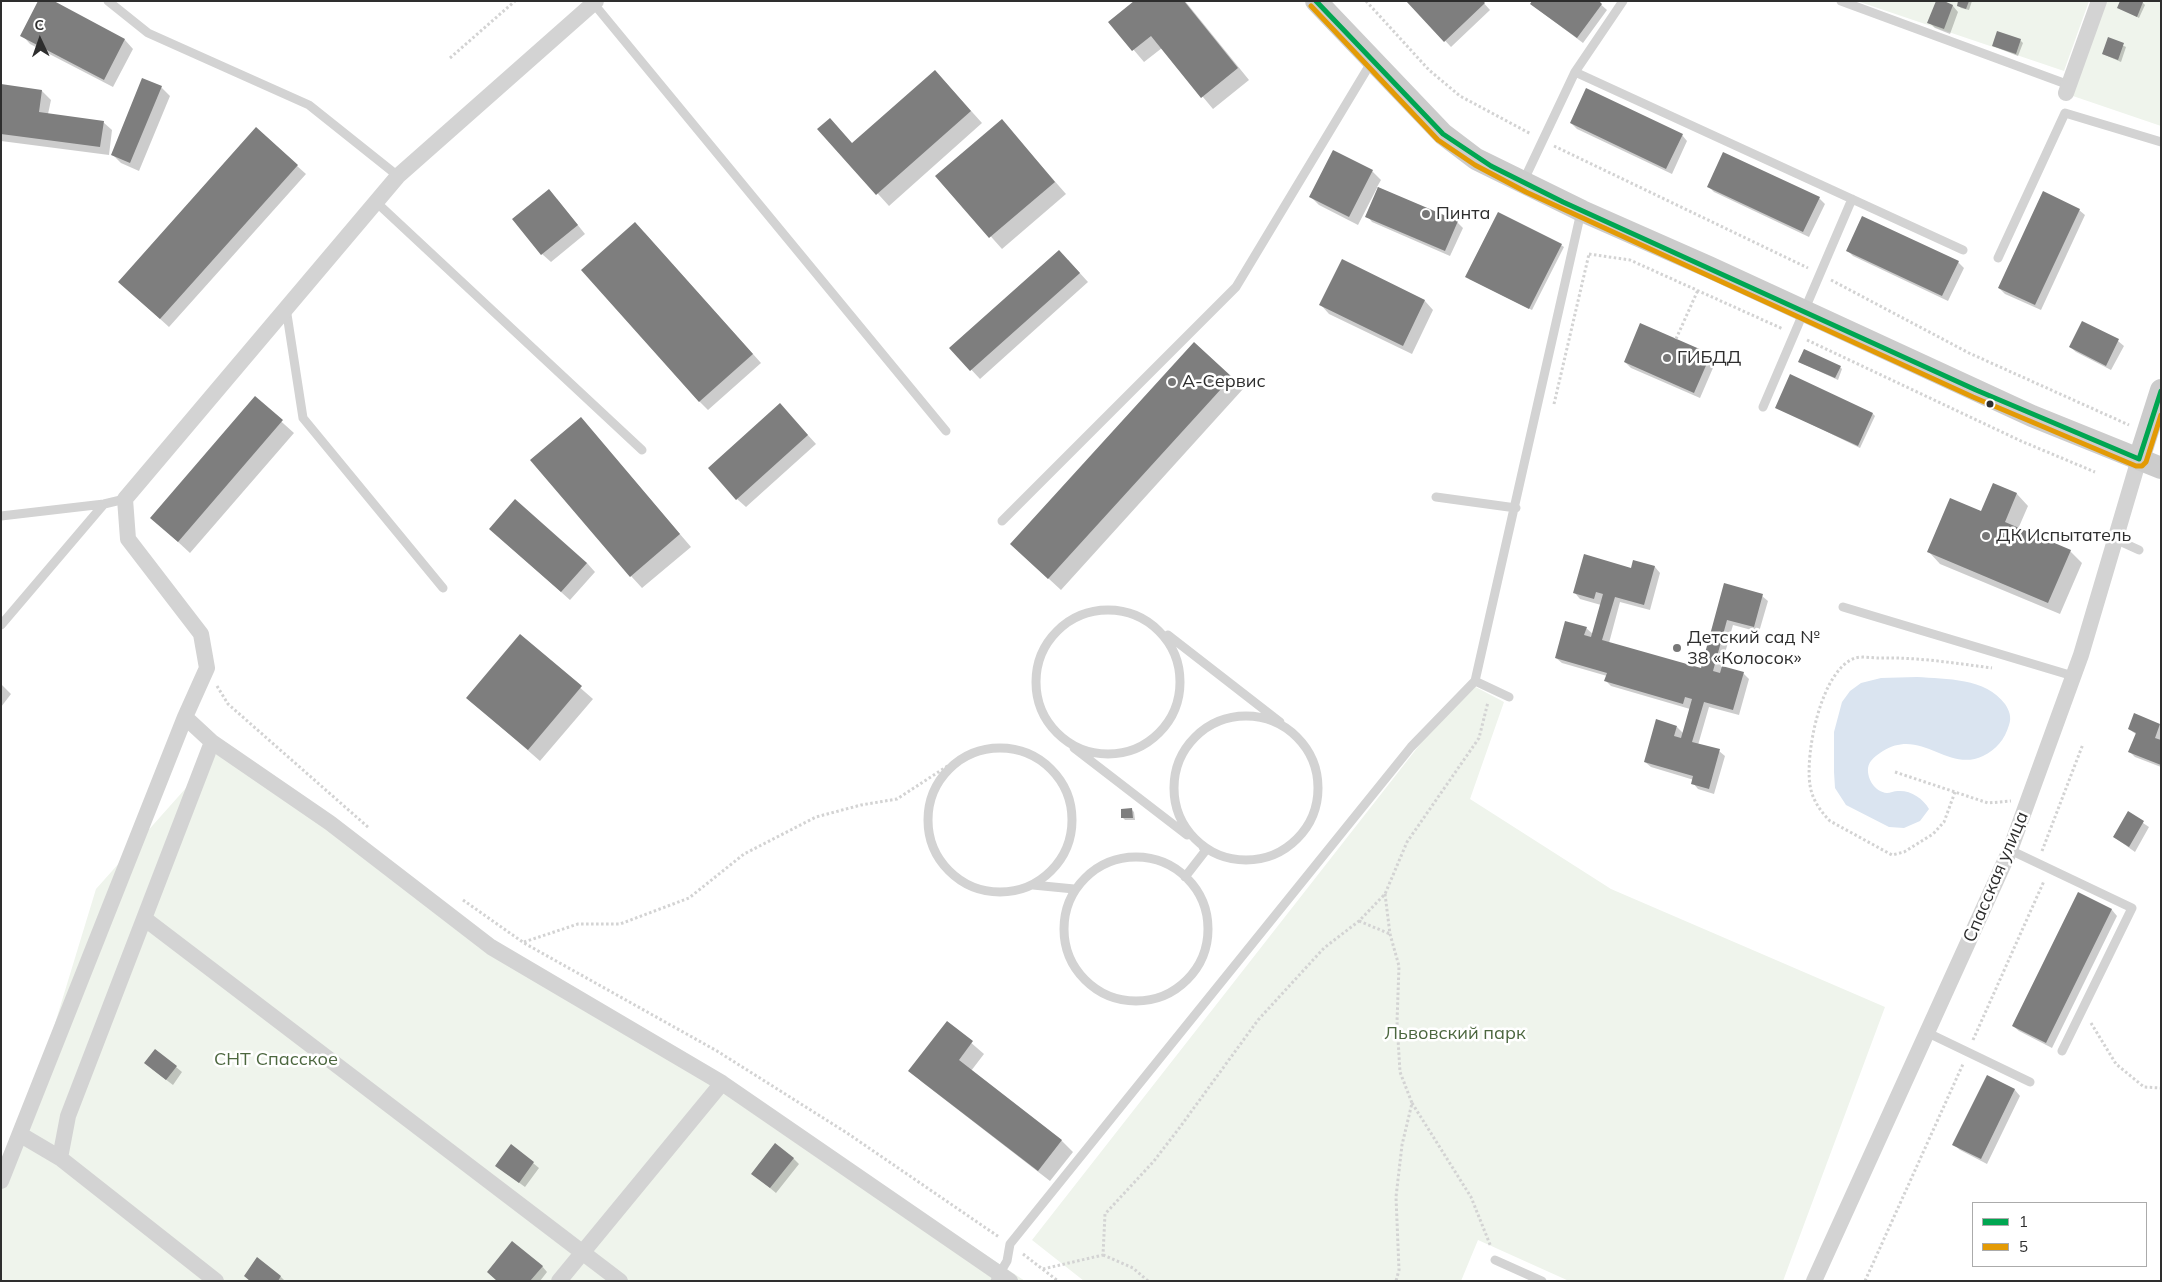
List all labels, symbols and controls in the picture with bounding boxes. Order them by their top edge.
north arrow [15,15,65,65]
text: С [34,16,44,34]
place label: Пинта [1436,203,1490,225]
marker: Пинта [1420,208,1432,220]
place label: ГИБДД [1677,347,1741,369]
marker: ГИБДД [1661,352,1673,364]
place label: A-Сервис [1182,371,1266,393]
marker: A-Сервис [1166,376,1178,388]
unlabelled marker [1985,399,1995,409]
place label: ДК Испытатель [1996,525,2131,547]
marker: ДК Испытатель [1980,530,1992,542]
place label: Детский сад № 38 «Колосок» [1687,627,1820,670]
marker: Детский сад № 38 «Колосок» [1671,642,1683,654]
street label: Спасская улица [1959,808,2033,946]
park label: Львовский парк [1384,1023,1526,1045]
park label: СНТ Спасское [214,1049,338,1071]
legend [1972,1202,2147,1267]
text: 1 [2019,1212,2028,1231]
text: 5 [2019,1237,2028,1256]

